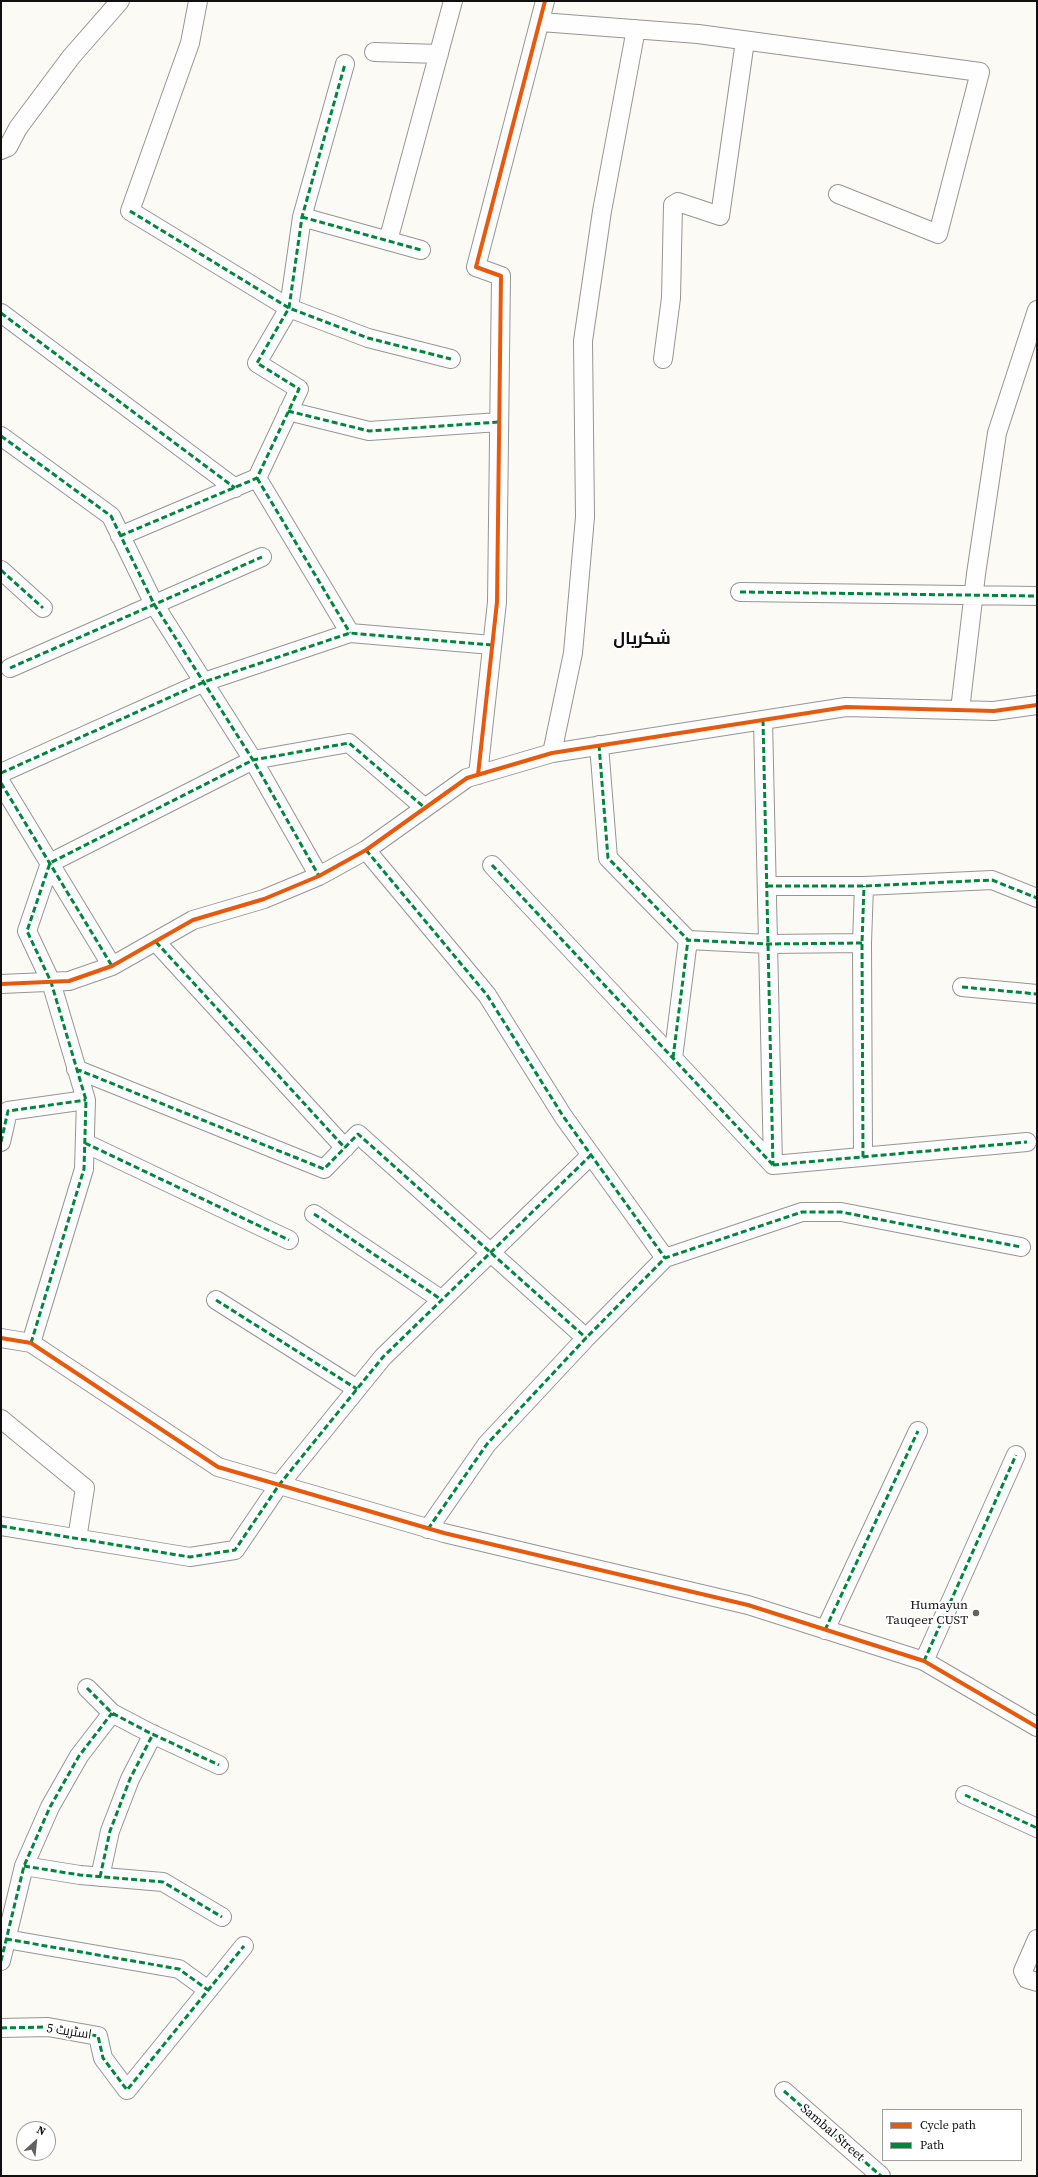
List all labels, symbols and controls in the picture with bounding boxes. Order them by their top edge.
district label: شکریال [613,630,671,650]
place label: Humayun Tauqeer CUST [886,1598,968,1629]
marker: Humayun Tauqeer CUST [971,1608,981,1618]
street label: اسٹریٹ 5 [45,2021,93,2043]
street label: Sambal Street [797,2101,867,2165]
legend [882,2109,1022,2161]
text: Cycle path [920,2117,976,2133]
north arrow [16,2121,56,2161]
text: N [34,2122,48,2139]
text: Path [920,2137,944,2153]

